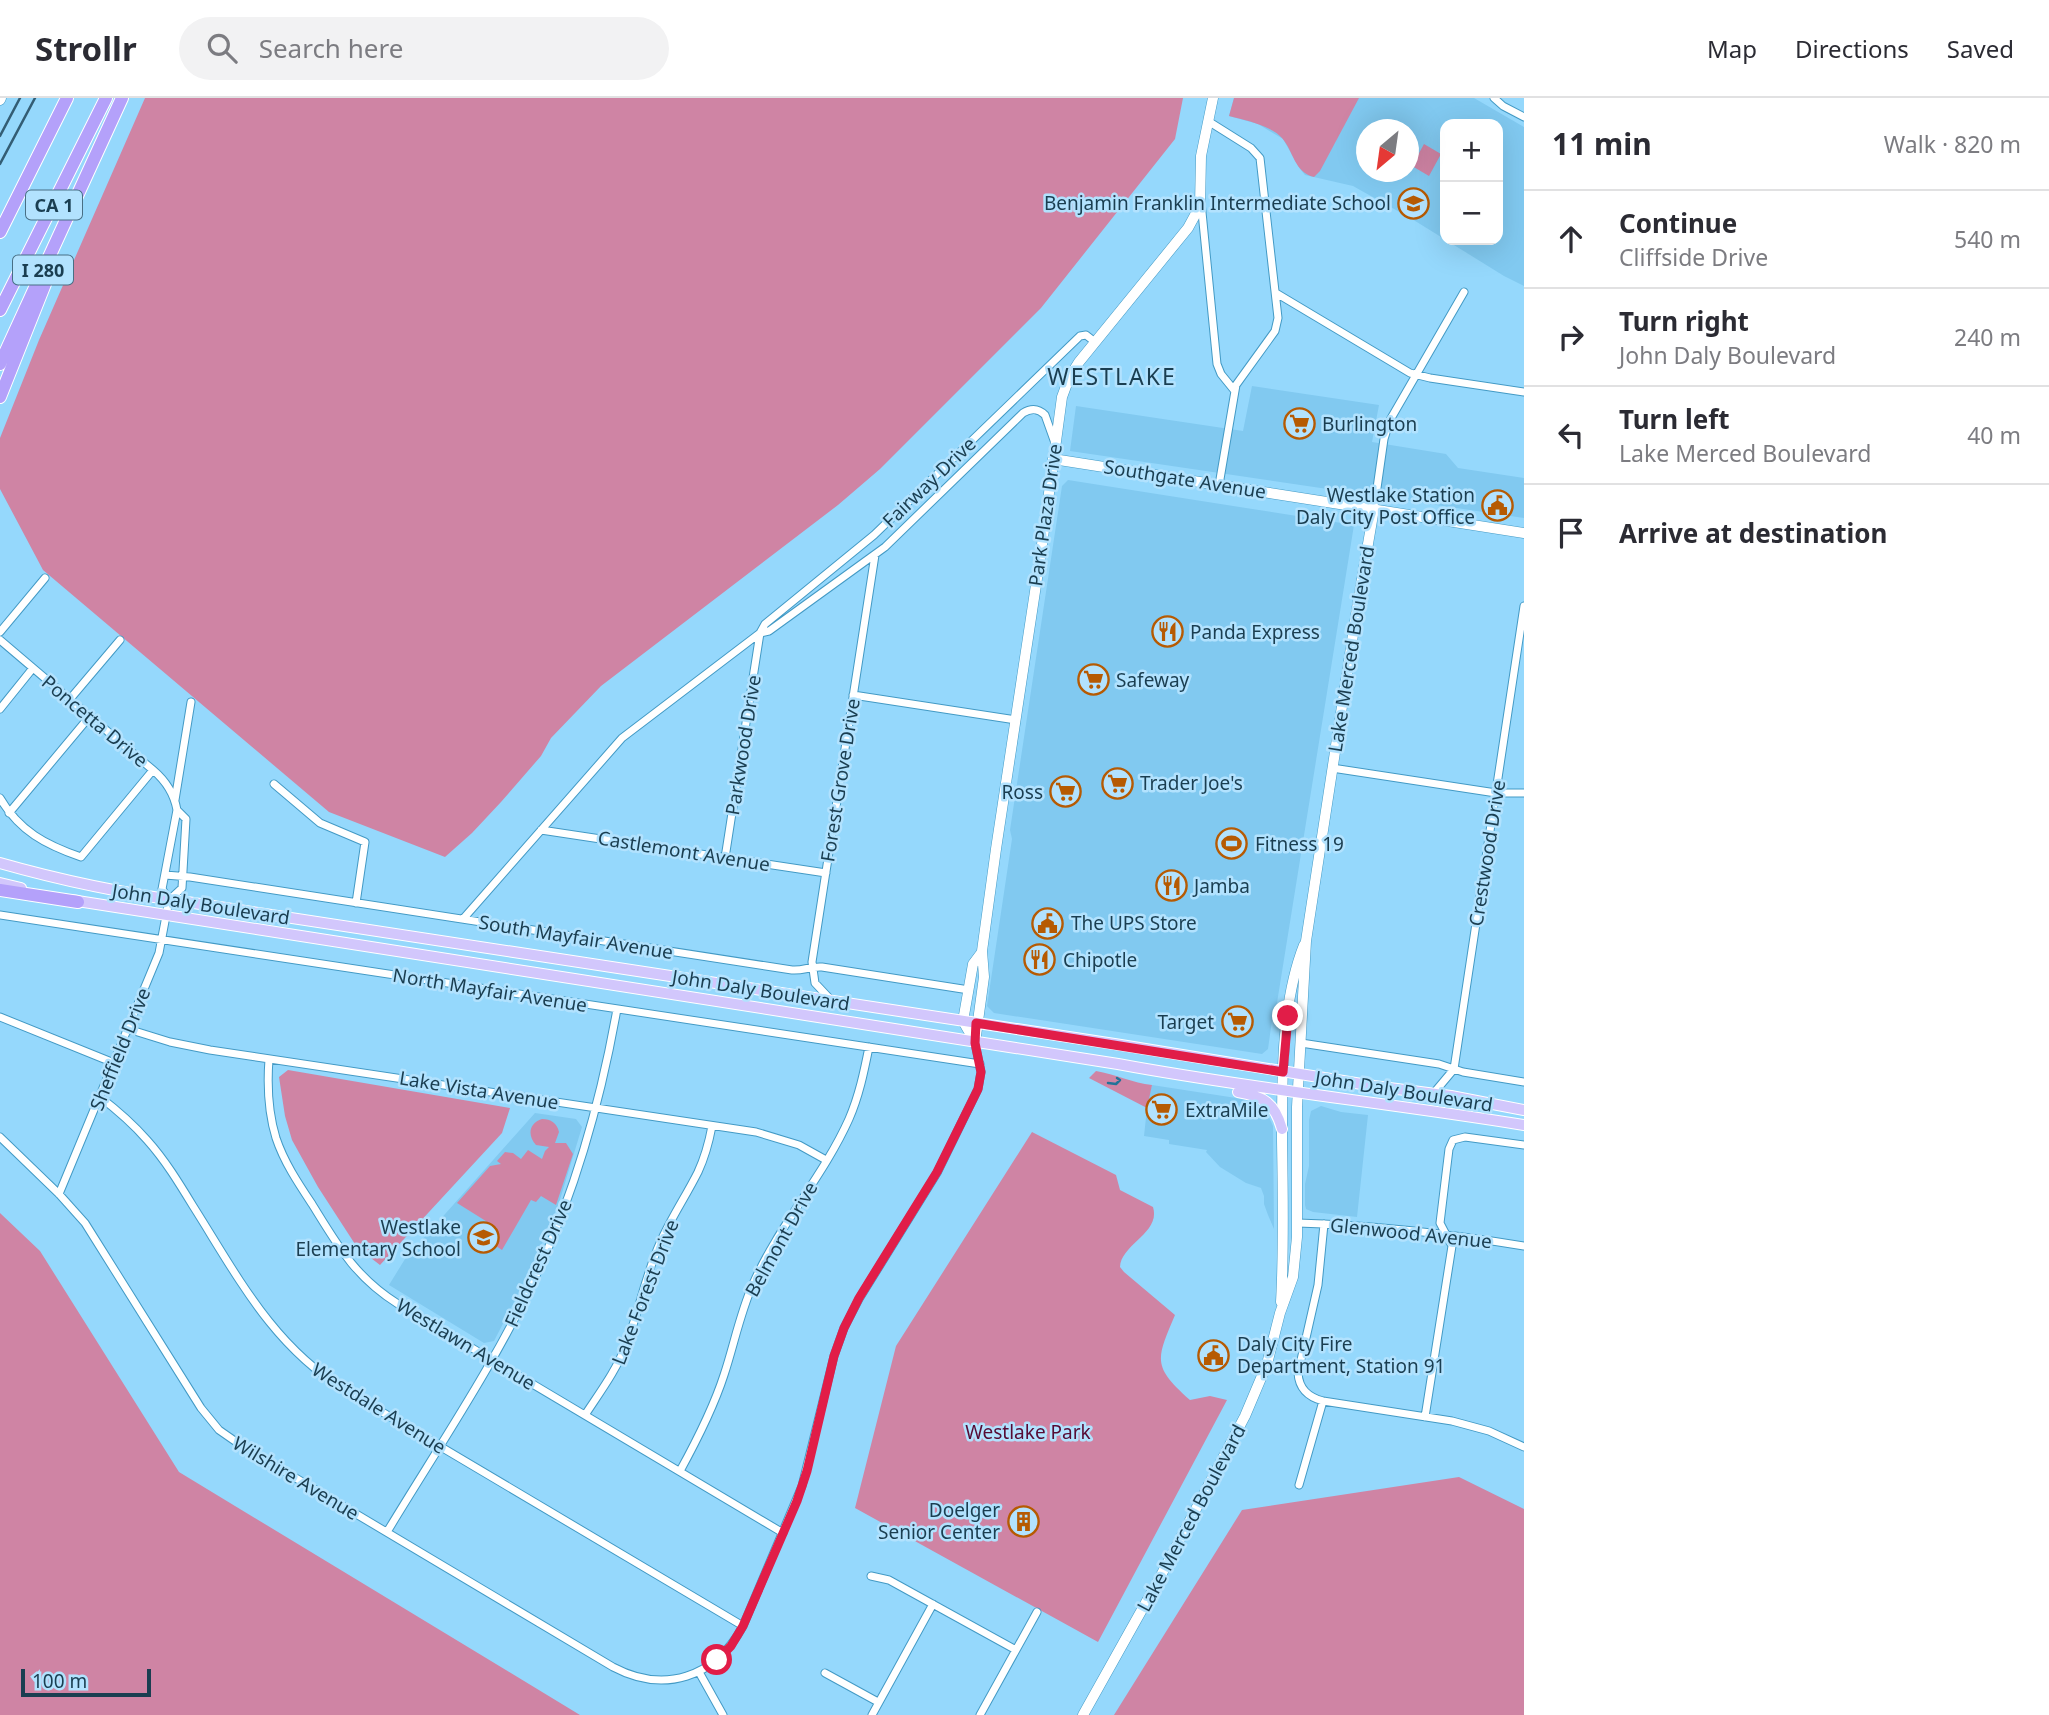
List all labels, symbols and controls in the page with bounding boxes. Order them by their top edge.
search box [179,17,669,80]
text: Strollr [35,26,137,71]
icon: search [203,29,241,67]
text: Search here [259,30,403,66]
text: Map [1707,32,1757,65]
text: Directions [1795,32,1909,65]
text: Saved [1947,32,2014,65]
north arrow [1356,119,1419,182]
map controls [1440,119,1503,245]
button: + [1440,119,1503,182]
text: 11 min [1552,123,1652,164]
text: Walk · 820 m [1884,128,2021,160]
button: − [1440,182,1503,245]
school or university icon: Benjamin Franklin Intermediate School [1397,186,1431,220]
road number: CA 1 [26,190,82,220]
place label: Benjamin Franklin Intermediate School [1044,190,1391,216]
text: Continue [1619,205,1737,241]
icon: ahead [1552,220,1590,258]
text: 540 m [1954,223,2021,255]
text: Cliffside Drive [1619,241,1768,273]
road number: I 280 [13,256,73,285]
text: Turn right [1619,303,1749,339]
icon: right [1552,318,1590,356]
text: 240 m [1954,321,2021,353]
text: John Daly Boulevard [1619,339,1836,371]
district label: WESTLAKE [1047,360,1177,392]
text: Turn left [1619,401,1730,437]
supermarket icon: Burlington [1282,407,1316,441]
place label: Burlington [1322,411,1417,437]
icon: left [1552,416,1590,454]
text: 40 m [1967,419,2021,451]
street label: Fairway Drive [877,431,981,533]
text: Lake Merced Boulevard [1619,437,1872,469]
street label: Park Plaza Drive [1022,442,1068,588]
street label: Southgate Avenue [1102,453,1268,505]
place label: Westlake Station Daly City Post Office [1296,482,1475,530]
public building icon: Westlake Station Daly City Post Office [1481,489,1515,523]
icon: arrive [1552,514,1590,552]
text: Arrive at destination [1619,515,1888,551]
street label: Lake Merced Boulevard [1322,544,1380,754]
restaurant icon: Panda Express [1150,615,1184,649]
place label: Panda Express [1190,619,1320,645]
supermarket icon: Safeway [1076,663,1110,697]
place label: Safeway [1116,667,1190,693]
street label: Poncetta Drive [37,669,153,773]
street label: Parkwood Drive [719,673,767,817]
street label: Forest Grove Drive [814,696,866,864]
supermarket icon: Trader Joe's [1100,766,1134,800]
place label: Trader Joe's [1140,770,1243,796]
supermarket icon: Ross [1049,775,1083,809]
street label: Crestwood Drive [1463,778,1511,928]
place label: Ross [1001,779,1043,805]
street label: Castlemont Avenue [596,825,772,877]
sports icon: Fitness 19 [1215,827,1249,861]
place label: Fitness 19 [1255,831,1344,857]
restaurant icon: Jamba [1154,869,1188,903]
place label: Jamba [1192,873,1250,899]
street label: John Daly Boulevard [108,877,292,931]
public building icon: The UPS Store [1031,906,1065,940]
street label: South Mayfair Avenue [477,909,675,965]
place label: The UPS Store [1071,910,1197,936]
restaurant icon: Chipotle [1023,943,1057,977]
place label: Chipotle [1063,947,1137,973]
street label: North Mayfair Avenue [391,962,589,1018]
street label: John Daly Boulevard [668,963,852,1017]
street label: Sheffield Drive [84,984,156,1114]
route end [1272,1000,1303,1031]
supermarket icon: Target [1220,1005,1254,1039]
place label: Target [1157,1009,1214,1035]
street label: John Daly Boulevard [1311,1064,1495,1118]
street label: Lake Vista Avenue [397,1065,561,1115]
supermarket icon: ExtraMile [1145,1093,1179,1127]
place label: ExtraMile [1185,1097,1268,1123]
street label: Belmont Drive [739,1177,823,1301]
street label: Fieldcrest Drive [498,1195,578,1331]
street label: Glenwood Avenue [1329,1212,1493,1254]
place label: Westlake Elementary School [295,1214,461,1262]
street label: Lake Forest Drive [605,1216,685,1368]
school or university icon: Westlake Elementary School [467,1221,501,1255]
street label: Westlawn Avenue [392,1292,540,1396]
place label: Daly City Fire Department, Station 91 [1237,1331,1445,1379]
public building icon: Daly City Fire Department, Station 91 [1197,1338,1231,1372]
street label: Westdale Avenue [307,1356,451,1460]
park label: Westlake Park [965,1419,1091,1445]
street label: Lake Merced Boulevard [1131,1420,1251,1616]
street label: Wilshire Avenue [228,1430,364,1526]
place label: Doelger Senior Center [878,1497,1000,1545]
building icon: Doelger Senior Center [1006,1504,1040,1538]
route start [701,1644,732,1675]
scale bar [21,1666,150,1698]
text: 100 m [32,1668,87,1694]

